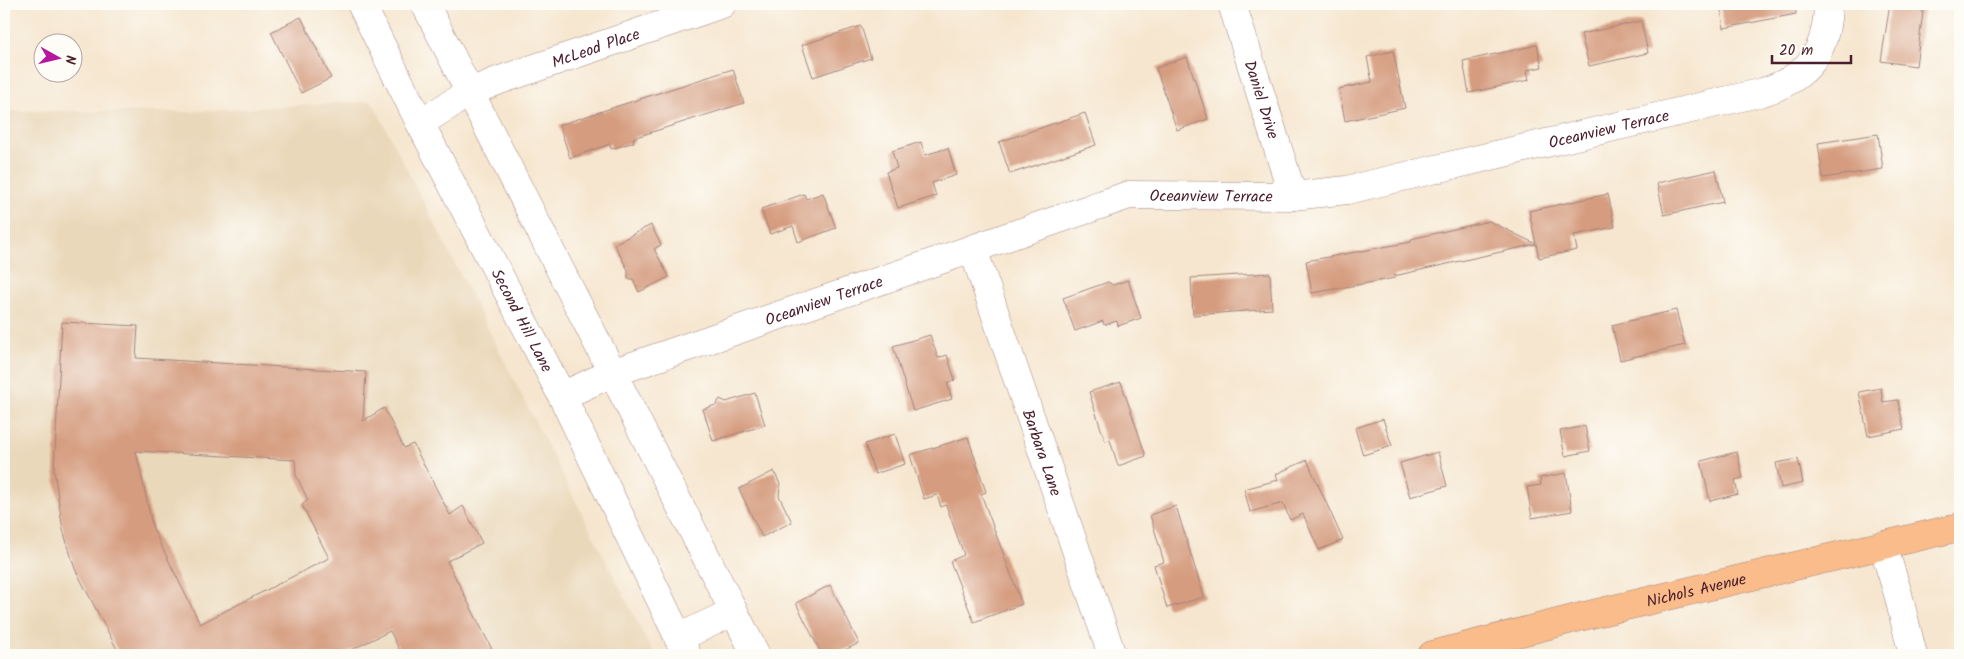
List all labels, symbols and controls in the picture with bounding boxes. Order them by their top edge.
street label: McLeod Place [548,22,643,75]
north arrow [32,32,82,82]
scale bar [1772,32,1850,64]
text: 20 m [1779,39,1813,63]
text: N [58,54,81,66]
street label: Daniel Drive [1237,57,1285,142]
street label: Oceanview Terrace [1546,104,1672,156]
street label: Oceanview Terrace [1149,184,1273,210]
street label: Second Hill Lane [484,265,559,377]
street label: Oceanview Terrace [762,270,887,333]
street label: Barbara Lane [1015,406,1068,500]
street label: Nichols Avenue [1644,567,1749,615]

